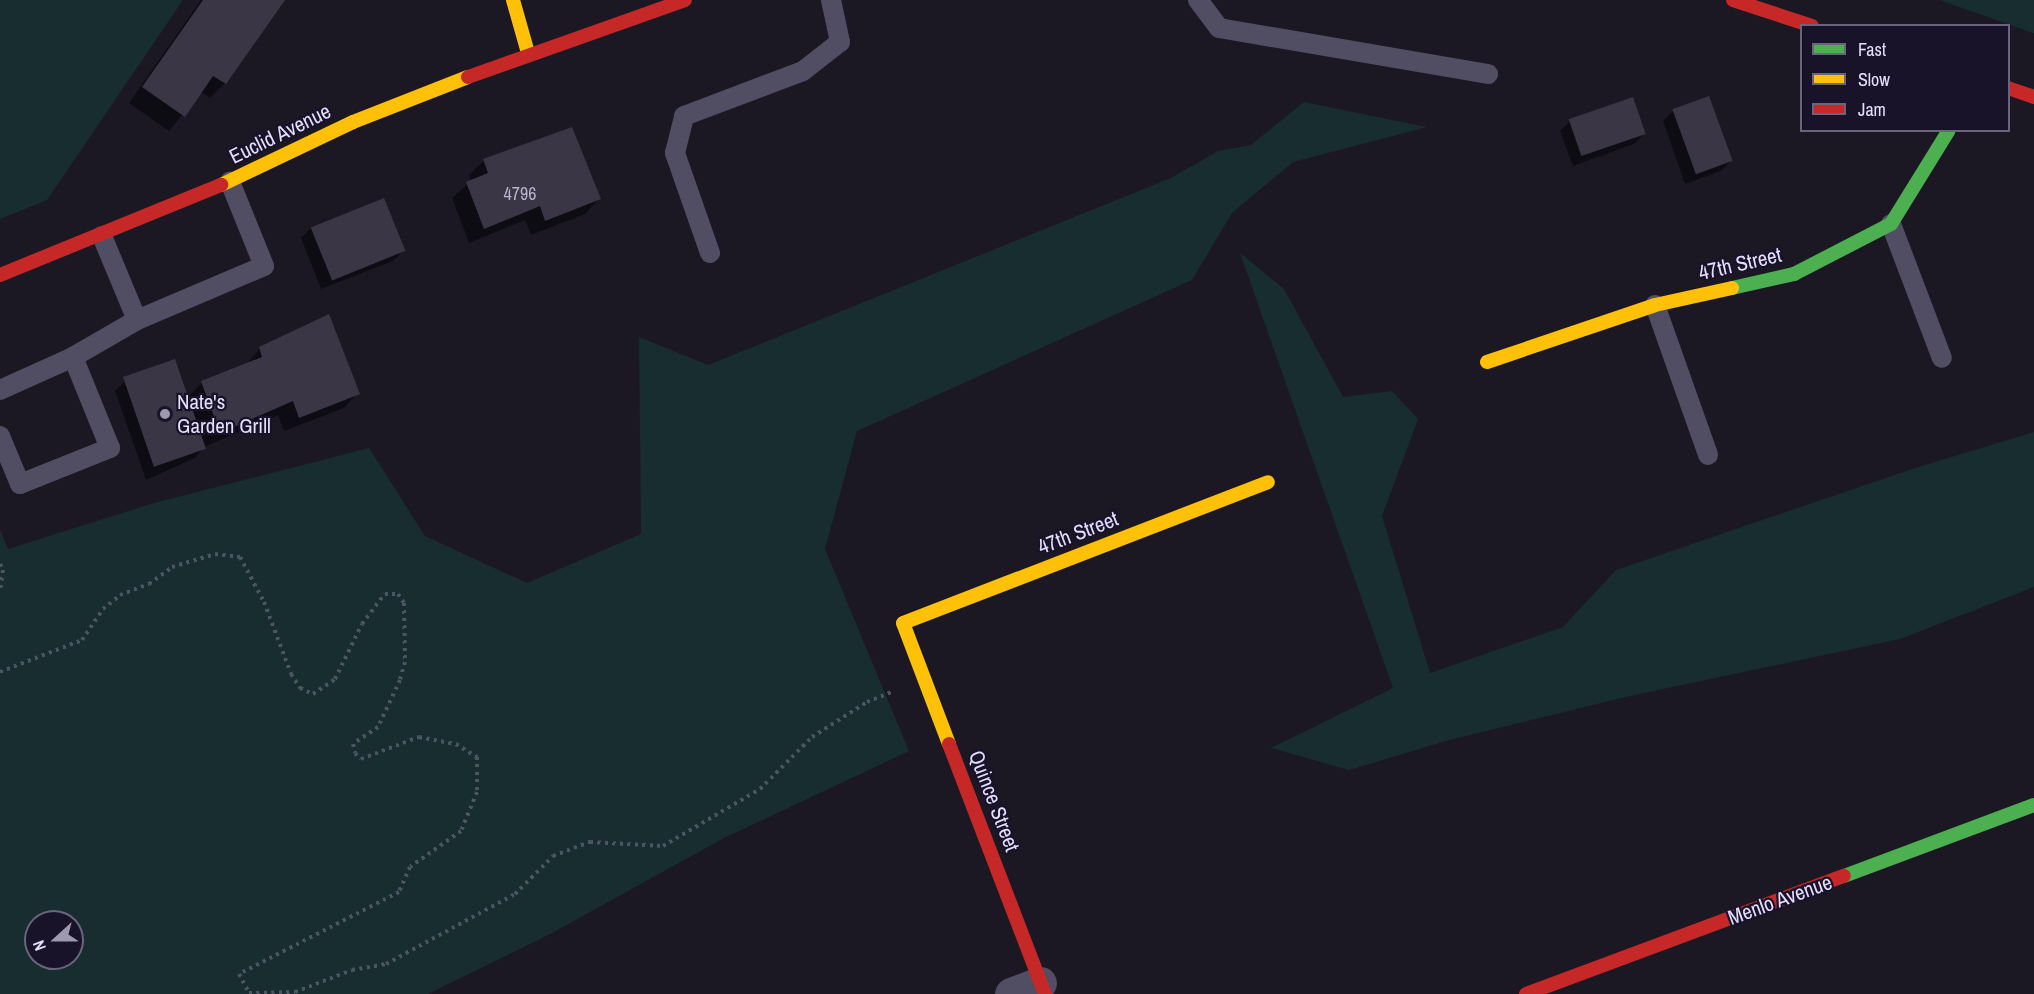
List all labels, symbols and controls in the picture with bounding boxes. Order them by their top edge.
legend [1800,24,2010,132]
text: Fast [1858,37,1886,62]
text: Slow [1858,67,1890,92]
text: Jam [1858,97,1886,122]
street label: Euclid Avenue [225,98,335,170]
house number: 4796 [504,183,536,205]
street label: 47th Street [1696,242,1784,286]
place label: Nate's Garden Grill [177,389,271,439]
marker: Nate's Garden Grill [158,407,172,421]
street label: 47th Street [1034,506,1122,560]
street label: Quince Street [963,747,1025,855]
street label: Menlo Avenue [1724,869,1836,931]
north arrow [24,910,84,970]
text: N [27,937,51,954]

